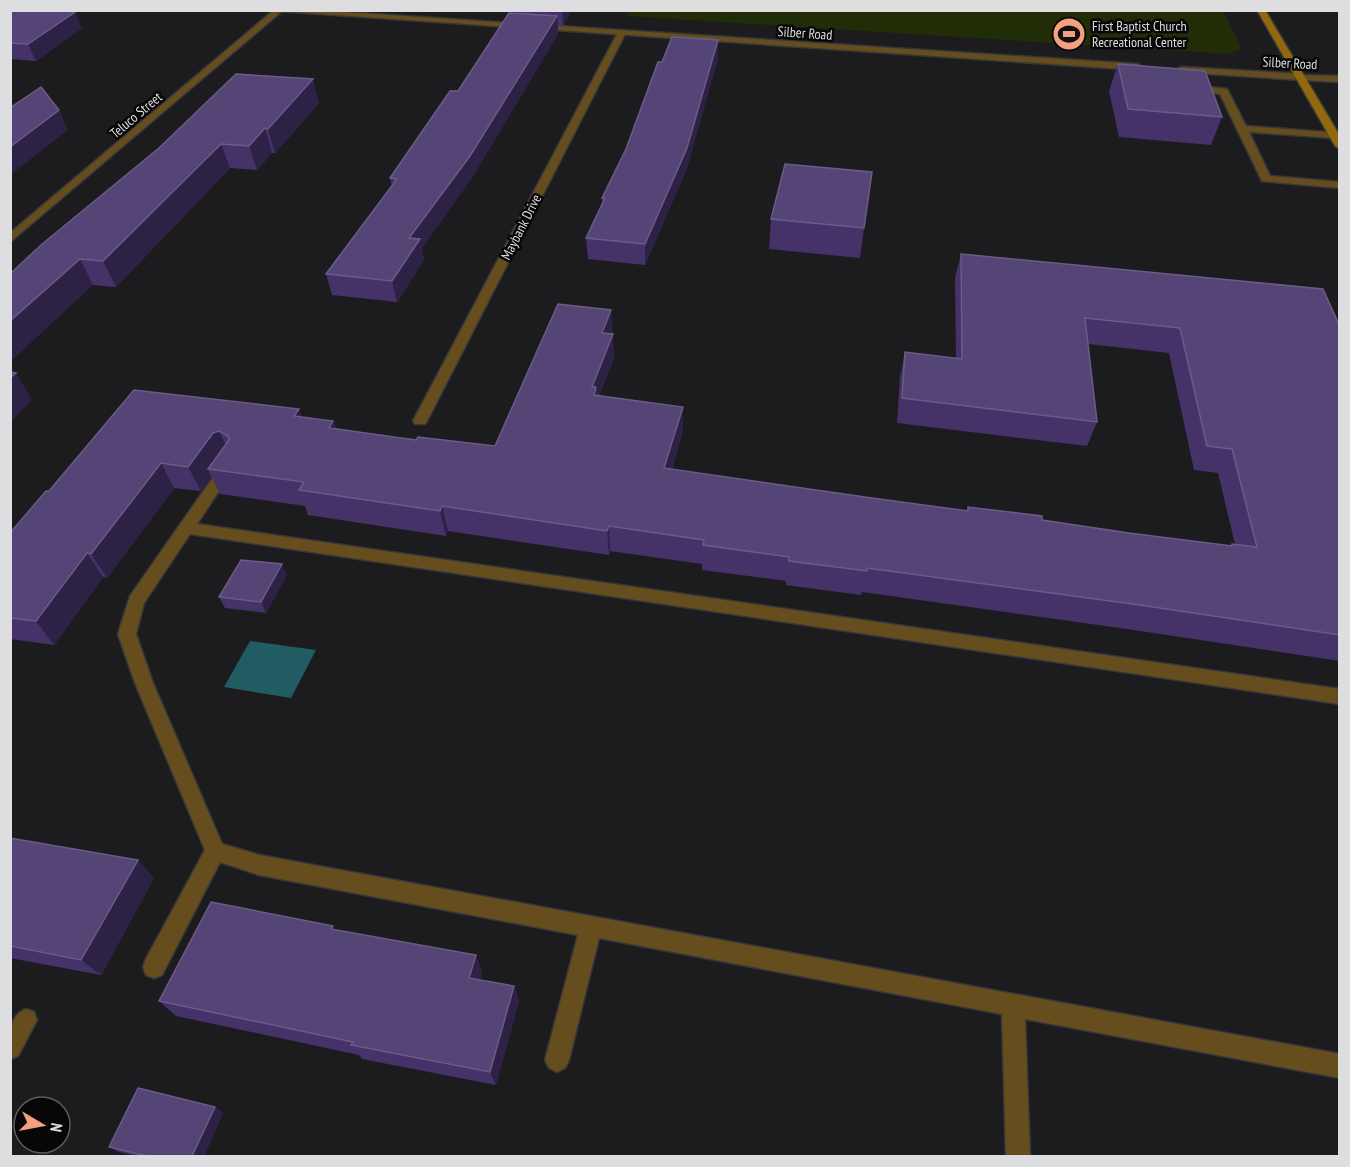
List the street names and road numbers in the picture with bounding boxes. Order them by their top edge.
street label: Silber Road [777,22,833,44]
street label: Silber Road [1262,53,1318,73]
street label: Teluco Street [106,88,166,142]
street label: Maybank Drive [497,191,545,263]

